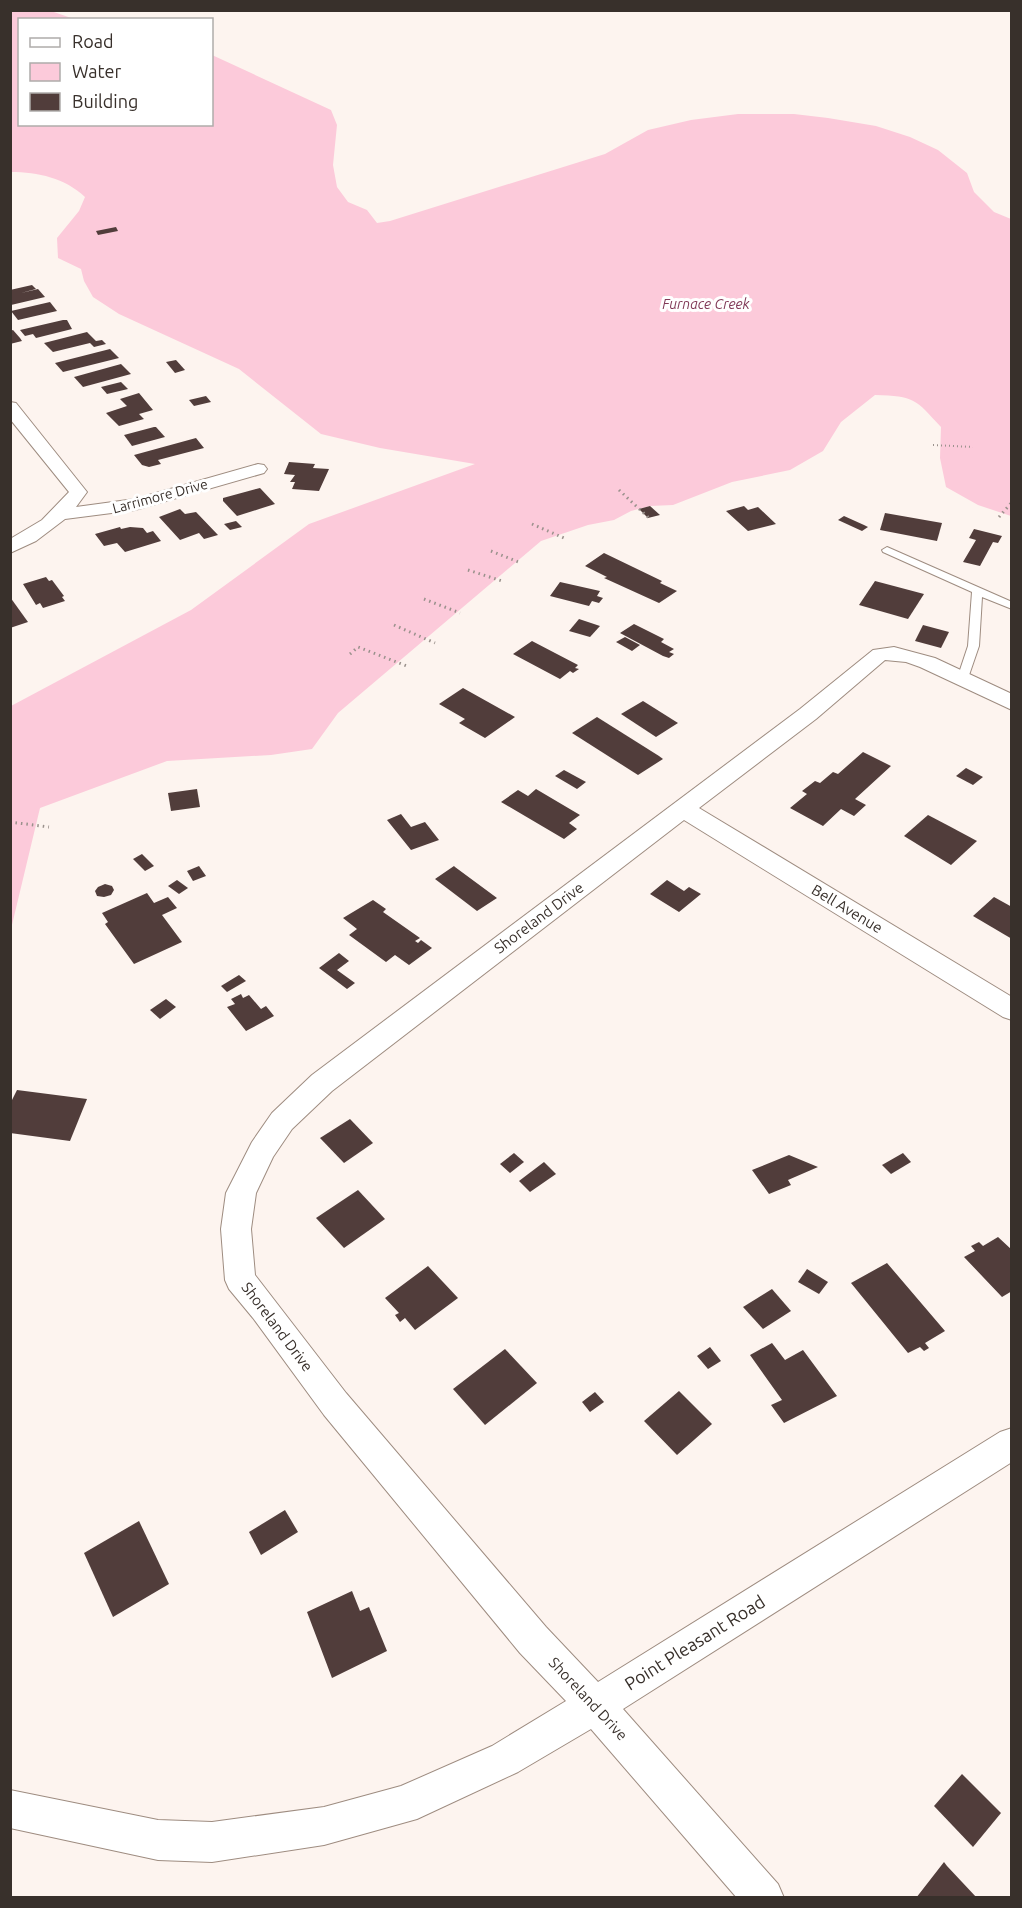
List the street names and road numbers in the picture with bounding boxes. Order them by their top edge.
street label: Larrimore Drive [111,476,209,516]
street label: Shoreland Drive [491,879,587,957]
street label: Bell Avenue [809,881,886,936]
street label: Shoreland Drive [238,1279,316,1375]
street label: Point Pleasant Road [621,1591,768,1693]
street label: Shoreland Drive [546,1654,631,1744]

